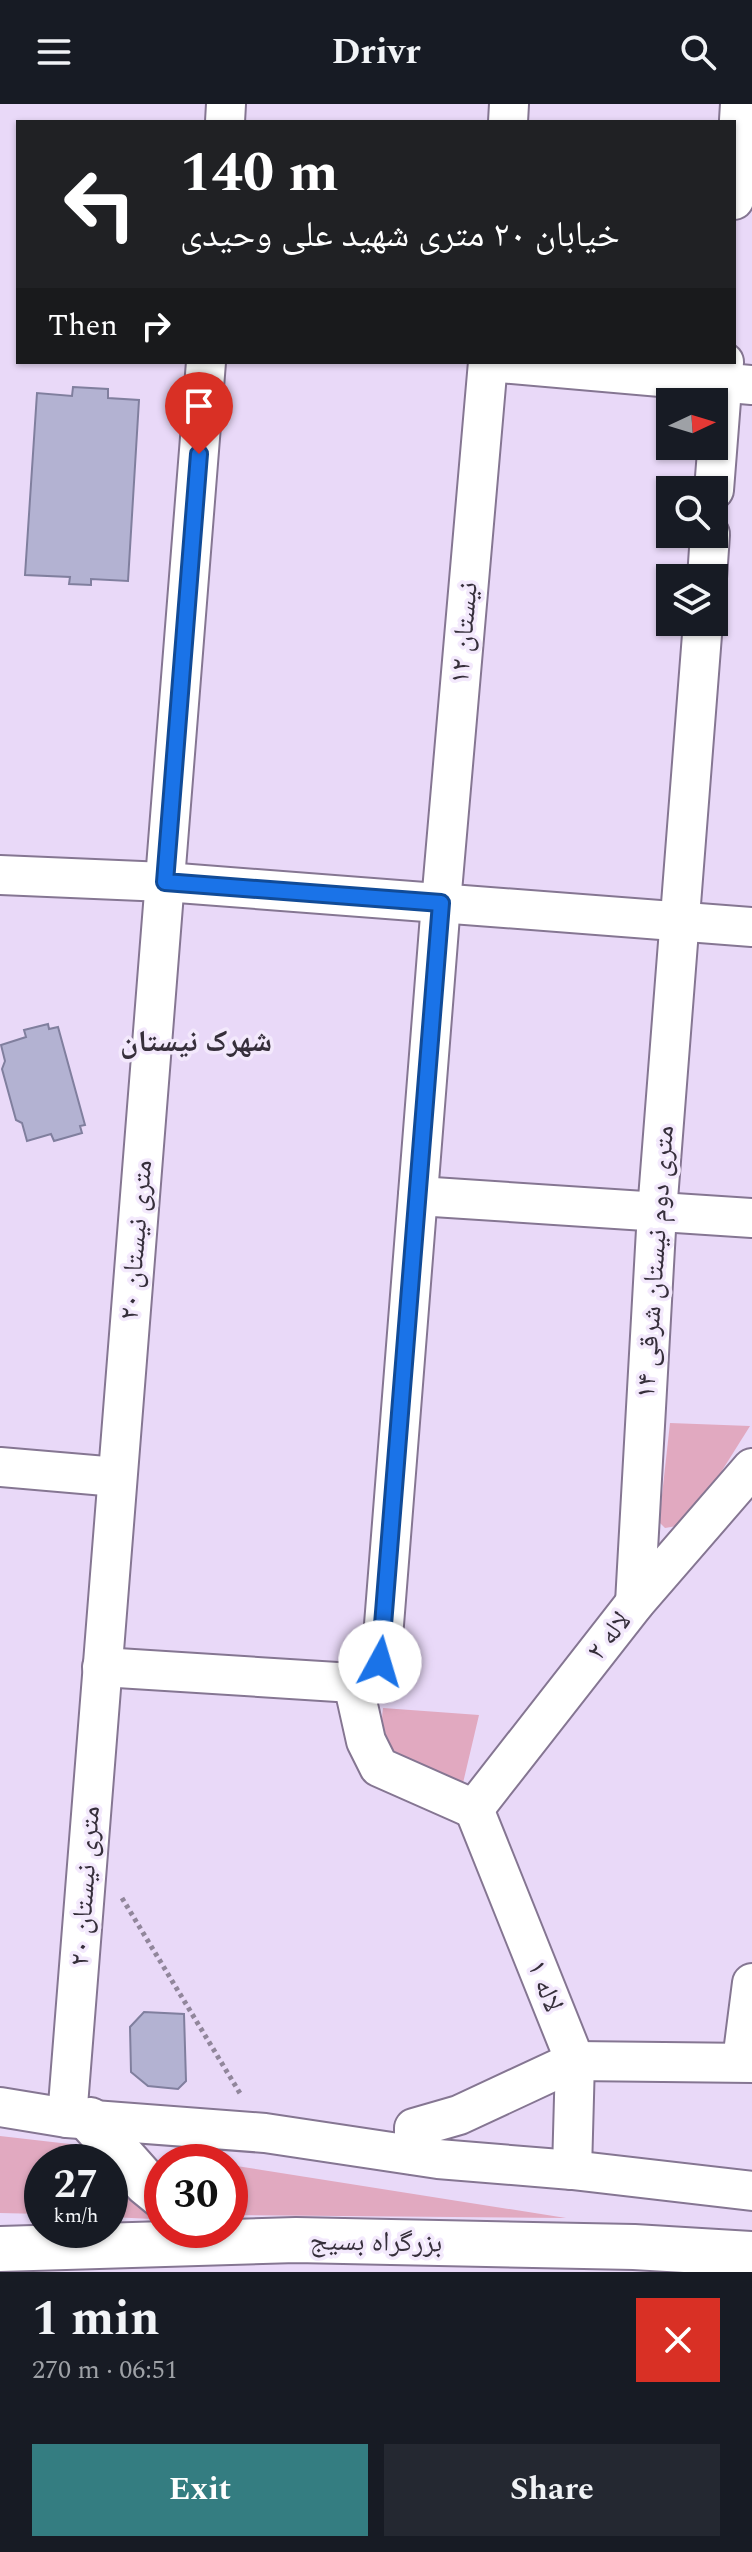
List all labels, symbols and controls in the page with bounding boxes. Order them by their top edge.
text: Drivr [331,25,421,80]
icon: menu [32,30,76,74]
icon: search [676,30,720,74]
text: 140 m [180,131,339,216]
icon: left [48,152,152,256]
text: خیابان ۲۰ متری شهید علی وحیدی [180,208,620,263]
text: Then [48,303,118,349]
icon: right [134,304,178,348]
pin [165,372,233,454]
icon: arrive [177,384,221,428]
north arrow [656,388,728,460]
map controls [656,388,728,636]
button: search [656,476,728,548]
button: layers [656,564,728,636]
street label: نیستان ۱۲ [438,580,490,686]
district label: شهرک نیستان [120,1019,272,1065]
street label: ۱۴ متری دوم نیستان شرقی [624,1124,686,1400]
street label: ۲۰ متری نیستان [108,1158,164,1322]
street label: لاله ۲ [576,1602,642,1670]
position arrow [338,1620,422,1704]
street label: ۲۰ متری نیستان [58,1804,112,1968]
street label: لاله ۱ [515,1954,575,2018]
speed limit sign: 30 [144,2144,248,2248]
text: 27 [54,2155,98,2216]
text: km/h [54,2201,99,2231]
street label: بزرگراه بسیج [309,2219,443,2265]
text: 1 min [32,2283,160,2356]
button: close [636,2298,720,2382]
text: 270 m · 06:51 [32,2350,178,2390]
button: Exit [32,2444,368,2536]
button: Share [384,2444,720,2536]

